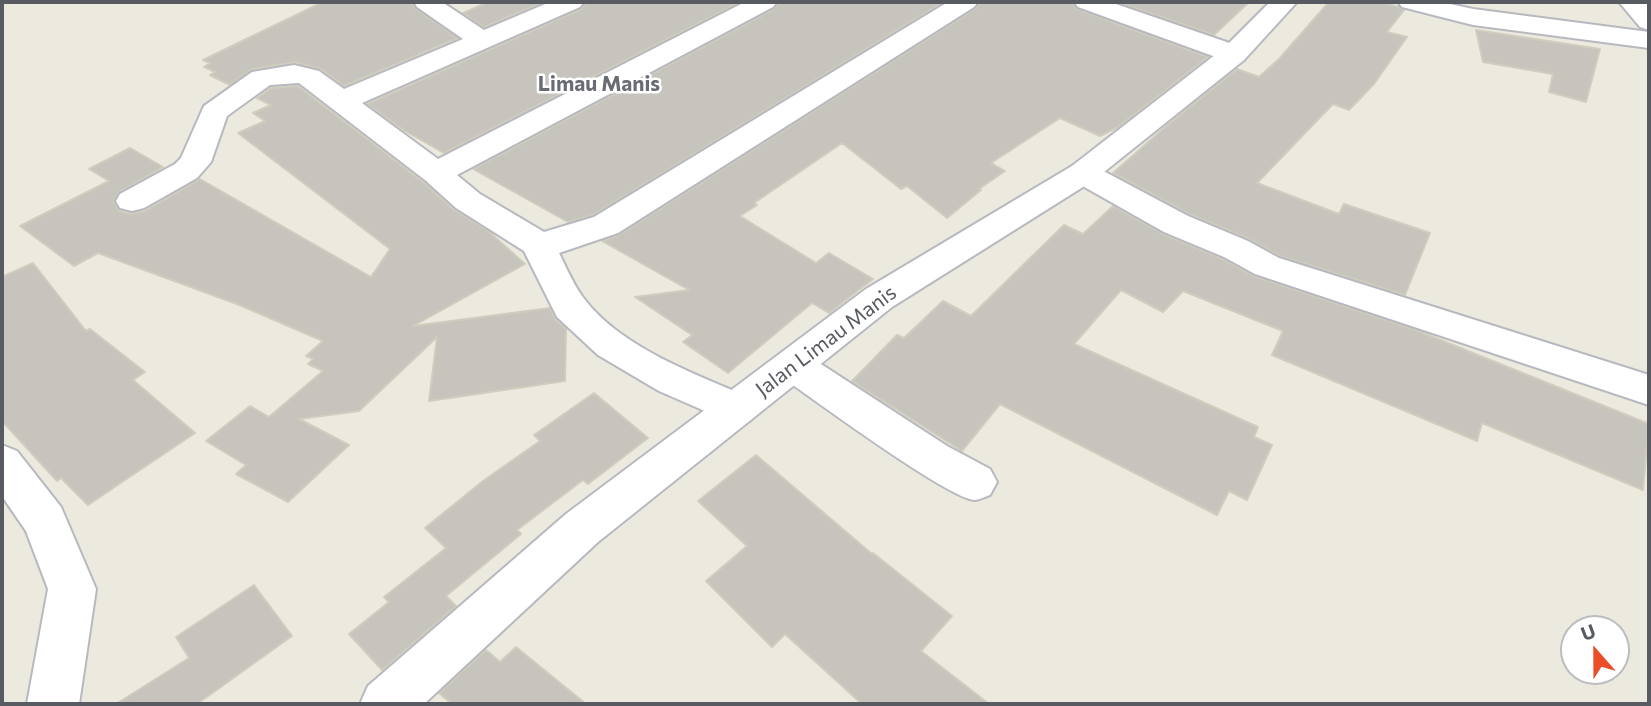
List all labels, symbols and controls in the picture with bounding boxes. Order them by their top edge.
district label: Limau Manis [538,71,660,97]
street label: Jalan Limau Manis [751,280,901,402]
north arrow [1560,615,1630,685]
text: U [1577,619,1599,645]

